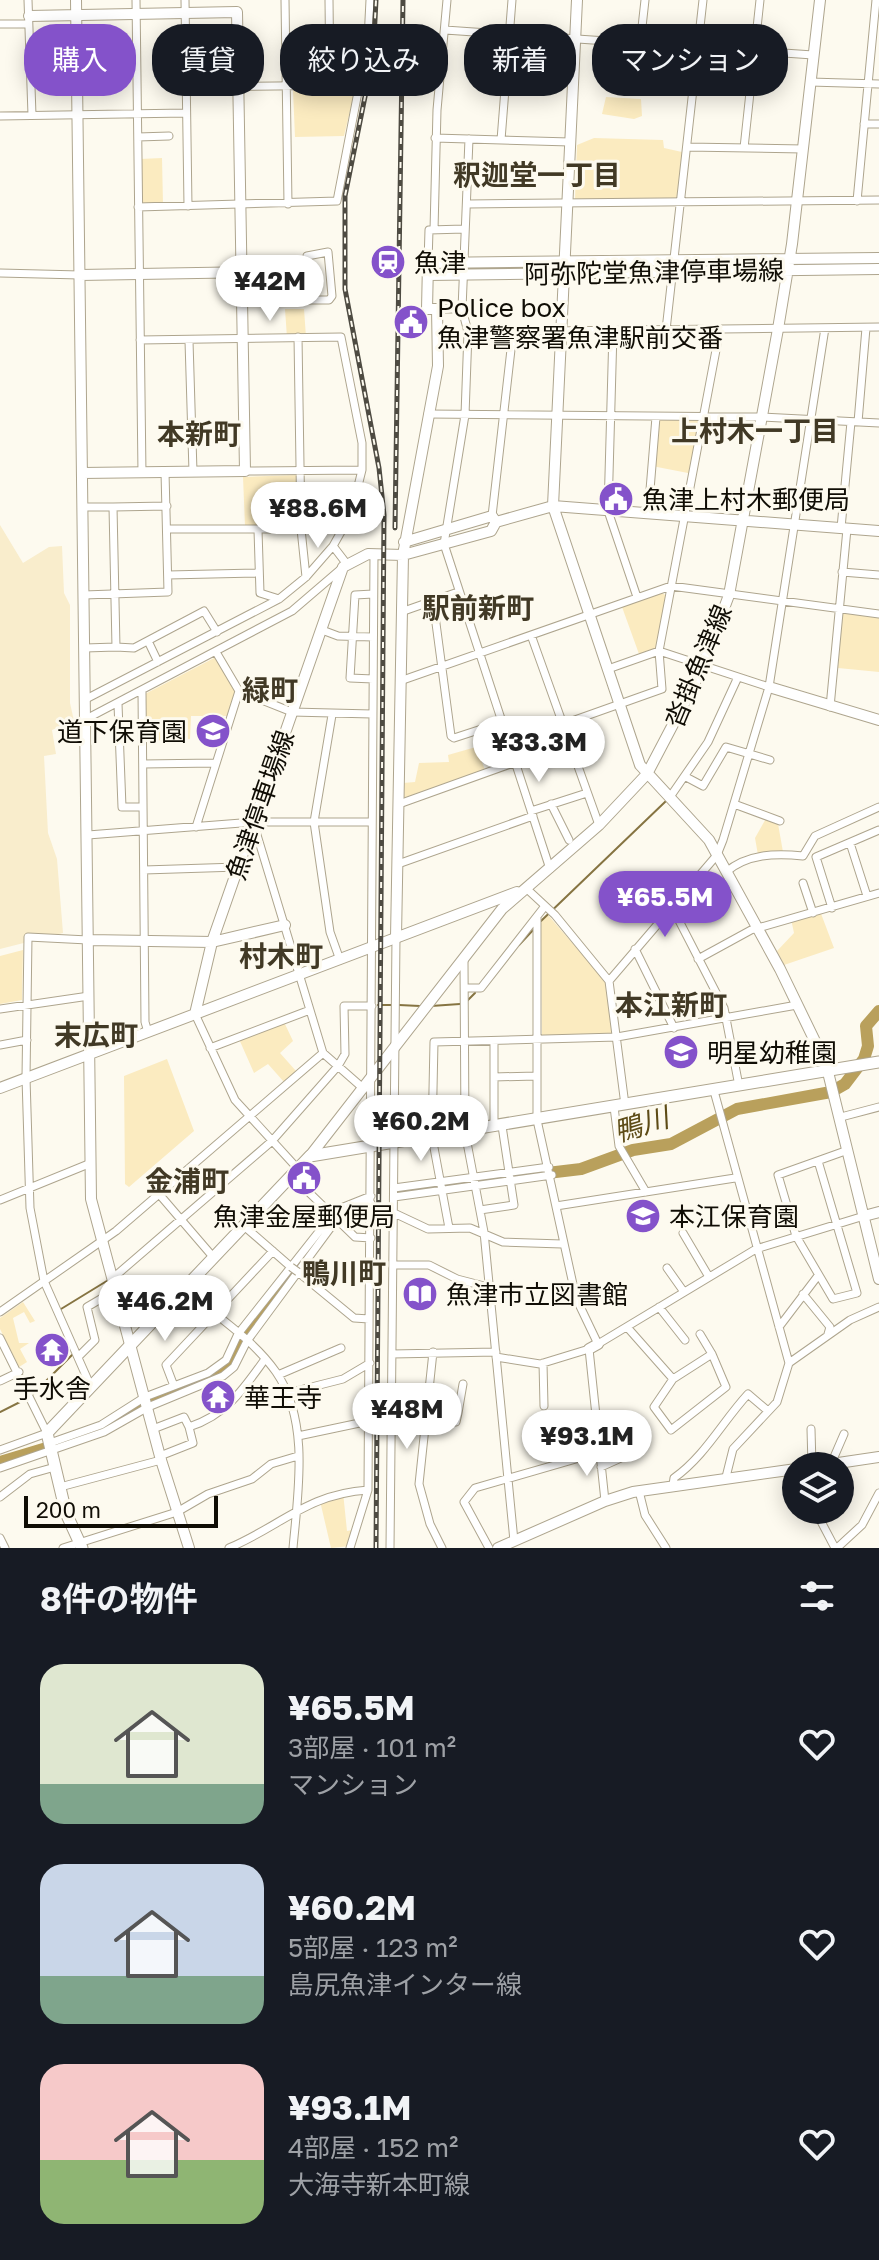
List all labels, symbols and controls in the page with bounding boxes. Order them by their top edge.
chip: 購入 [24,24,136,96]
chip: 賃貸 [152,24,264,96]
chip: 絞り込み [280,24,448,96]
chip: 新着 [464,24,576,96]
chip: マンション [592,24,788,96]
district label: 釈迦堂一丁目 [453,158,621,191]
station icon: 魚津 [369,243,407,281]
place label: 魚津 [414,247,466,278]
street label: 阿弥陀堂魚津停車場線 [524,254,784,290]
pin: ¥42M [223,255,317,323]
text: ¥42M [234,265,306,296]
place label: Police box 魚津警察署魚津駅前交番 [437,292,723,353]
public building icon: Police box 魚津警察署魚津駅前交番 [392,303,430,341]
district label: 上村木一丁目 [671,414,839,447]
district label: 本新町 [157,417,241,450]
public building icon: 魚津上村木郵便局 [597,480,635,518]
pin: ¥88.6M [253,482,383,550]
place label: 魚津上村木郵便局 [642,484,850,515]
text: ¥88.6M [269,492,367,523]
district label: 駅前新町 [422,591,534,624]
street label: 沓掛魚津線 [658,600,738,732]
district label: 緑町 [242,673,298,706]
school or university icon: 道下保育園 [194,712,232,750]
place label: 道下保育園 [57,716,187,747]
pin: ¥33.3M [474,716,604,784]
street label: 魚津停車場線 [220,726,300,884]
text: ¥33.3M [491,726,587,757]
pin: ¥65.5M [600,871,730,939]
text: ¥65.5M [617,881,713,912]
district label: 村木町 [239,939,323,972]
district label: 本江新町 [615,988,727,1021]
district label: 末広町 [54,1018,138,1051]
school or university icon: 明星幼稚園 [662,1033,700,1071]
place label: 明星幼稚園 [707,1037,837,1068]
pin: ¥60.2M [356,1095,486,1163]
water label: 鴨川 [609,1099,675,1148]
text: ¥60.2M [372,1105,470,1136]
public building icon: 魚津金屋郵便局 [285,1159,323,1197]
district label: 金浦町 [145,1164,229,1197]
school or university icon: 本江保育園 [624,1197,662,1235]
place label: 魚津金屋郵便局 [213,1201,395,1232]
place label: 本江保育園 [669,1201,799,1232]
district label: 鴨川町 [302,1256,386,1289]
pin: ¥46.2M [100,1275,230,1343]
library icon: 魚津市立図書館 [401,1275,439,1313]
place label: 魚津市立図書館 [446,1279,628,1310]
text: ¥46.2M [116,1285,214,1316]
temple icon: 手水舎 [33,1331,71,1369]
place label: 手水舎 [13,1373,91,1404]
temple icon: 華王寺 [199,1378,237,1416]
place label: 華王寺 [244,1382,322,1413]
pin: ¥48M [360,1383,454,1451]
text: ¥48M [370,1393,444,1424]
pin: ¥93.1M [522,1410,652,1478]
text: ¥93.1M [540,1420,634,1451]
map controls [782,1452,854,1524]
button: layers [782,1452,854,1524]
scale bar [24,1492,218,1528]
text: 200 m [36,1496,101,1523]
icon: filters [795,1574,839,1618]
text: 8件の物件 [40,1578,198,1618]
text: ¥65.5M [288,1687,415,1727]
icon: home [104,1696,200,1792]
icon: heart [795,1722,839,1766]
text: 3部屋 · 101 m² [288,1732,456,1763]
text: マンション [288,1769,418,1800]
text: ¥60.2M [288,1887,416,1927]
icon: home [104,1896,200,1992]
icon: heart [795,1922,839,1966]
text: 5部屋 · 123 m² [288,1932,458,1963]
text: 島尻魚津インター線 [288,1969,522,2000]
text: ¥93.1M [288,2087,411,2127]
icon: home [104,2096,200,2192]
icon: heart [795,2122,839,2166]
text: 4部屋 · 152 m² [288,2132,458,2163]
text: 大海寺新本町線 [288,2169,470,2200]

